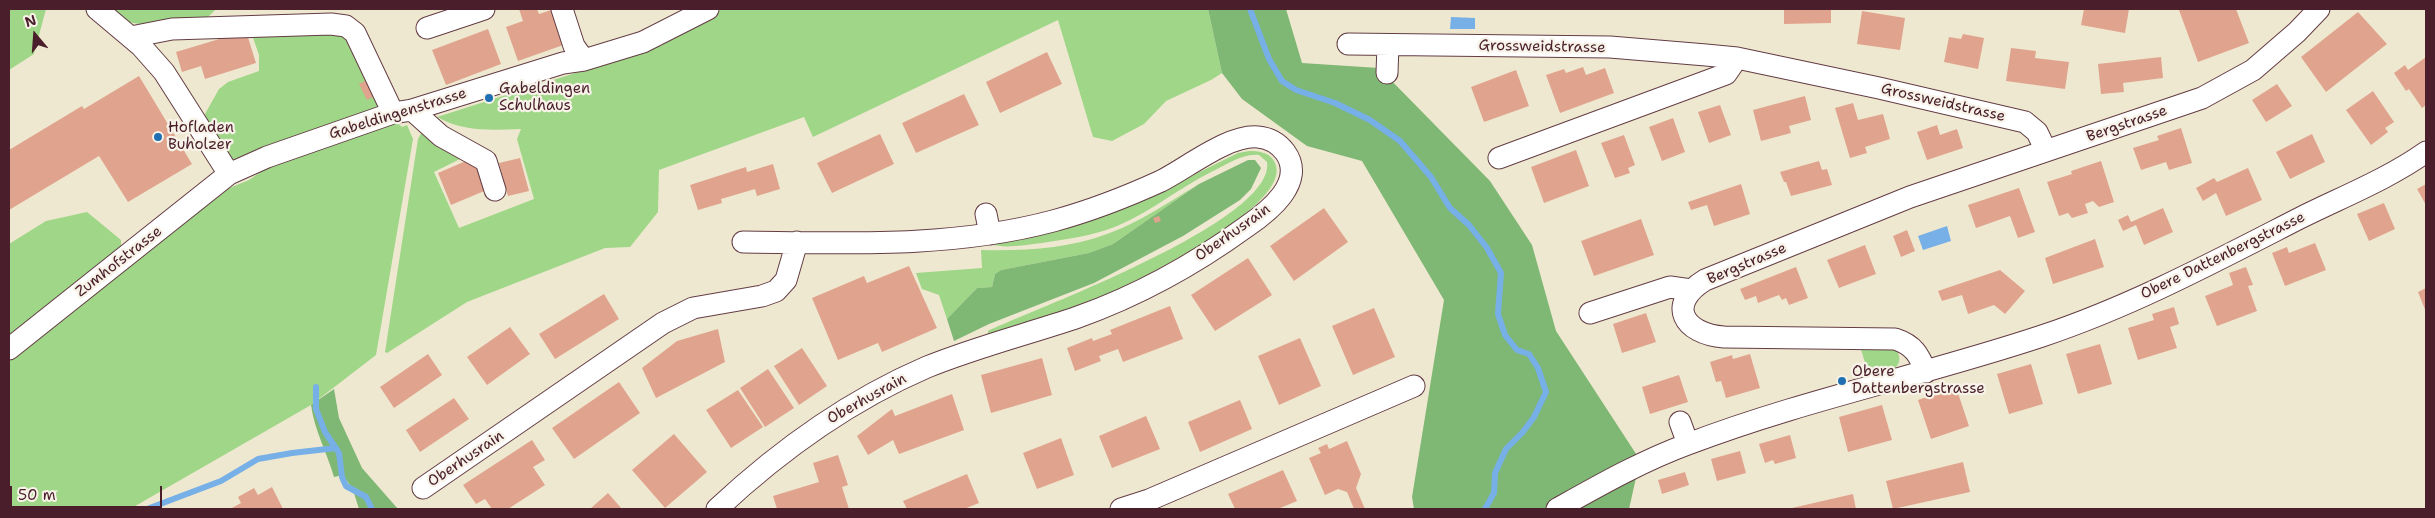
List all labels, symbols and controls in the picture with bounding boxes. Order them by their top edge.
north arrow [10,10,60,60]
text: N [22,10,38,31]
street label: Grossweidstrasse [1478,37,1606,57]
place label: Gabeldingen Schulhaus [499,80,590,115]
street label: Grossweidstrasse [1879,80,2007,126]
street label: Gabeldingenstrasse [327,85,469,143]
marker: Gabeldingen Schulhaus [483,92,495,104]
street label: Bergstrasse [2084,102,2170,146]
place label: Hofladen Buholzer [168,119,234,154]
marker: Hofladen Buholzer [152,131,164,143]
street label: Oberhusrain [1192,200,1274,266]
street label: Obere Dattenbergstrasse [2138,208,2308,304]
street label: Zumhofstrasse [72,223,166,301]
street label: Bergstrasse [1705,239,1789,289]
place label: Obere Dattenbergstrasse [1852,363,1985,398]
street label: Oberhusrain [824,370,910,428]
marker: Obere Dattenbergstrasse [1836,375,1848,387]
street label: Oberhusrain [425,427,507,491]
scale bar [12,476,165,508]
text: 50 m [18,485,56,505]

